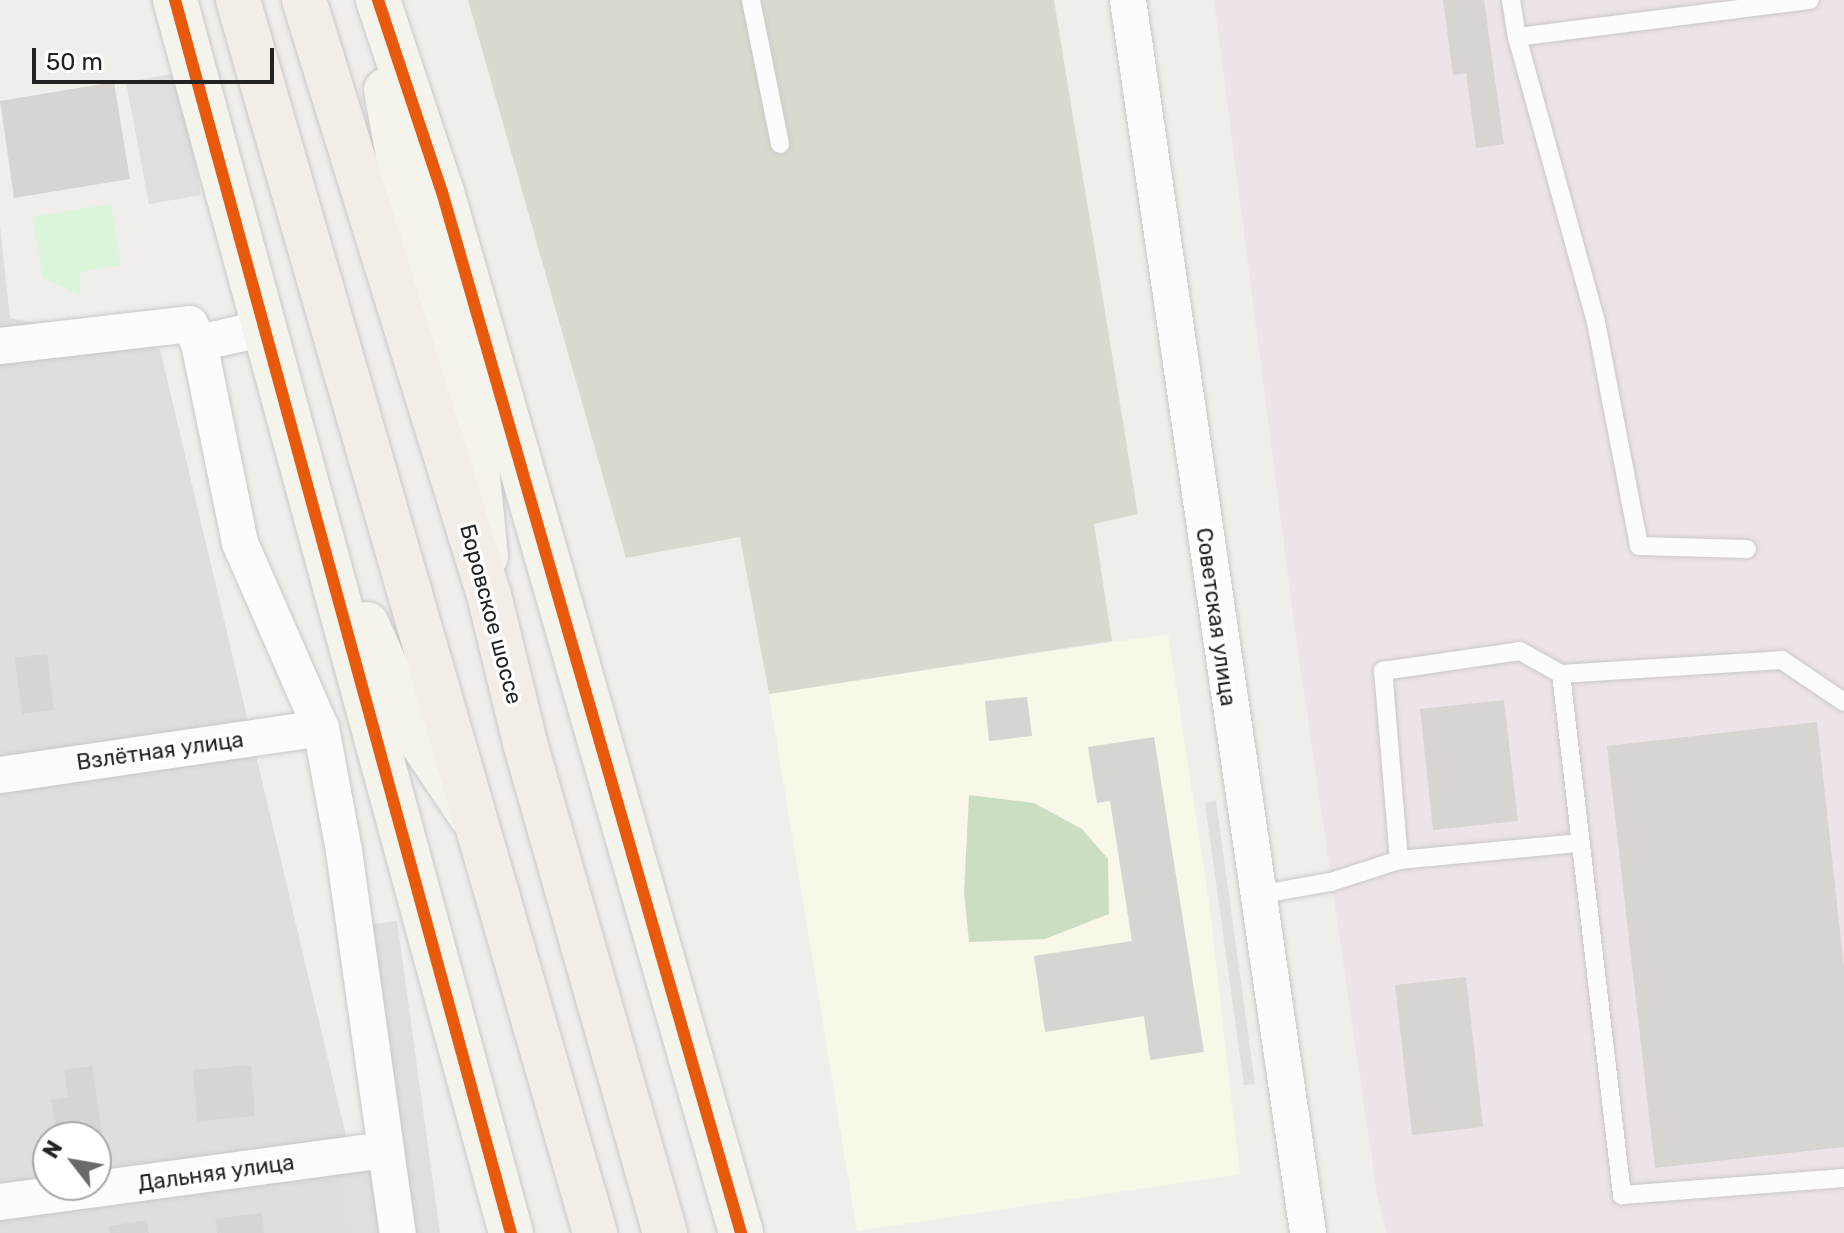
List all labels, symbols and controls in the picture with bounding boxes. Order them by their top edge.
scale bar [36,32,278,82]
text: 50 m [46,48,103,76]
street label: Боровское шоссе [454,521,528,707]
street label: Советская улица [1190,526,1242,708]
street label: Взлётная улица [75,726,245,776]
north arrow [32,1121,112,1201]
text: N [37,1136,68,1163]
street label: Дальняя улица [136,1149,296,1197]

